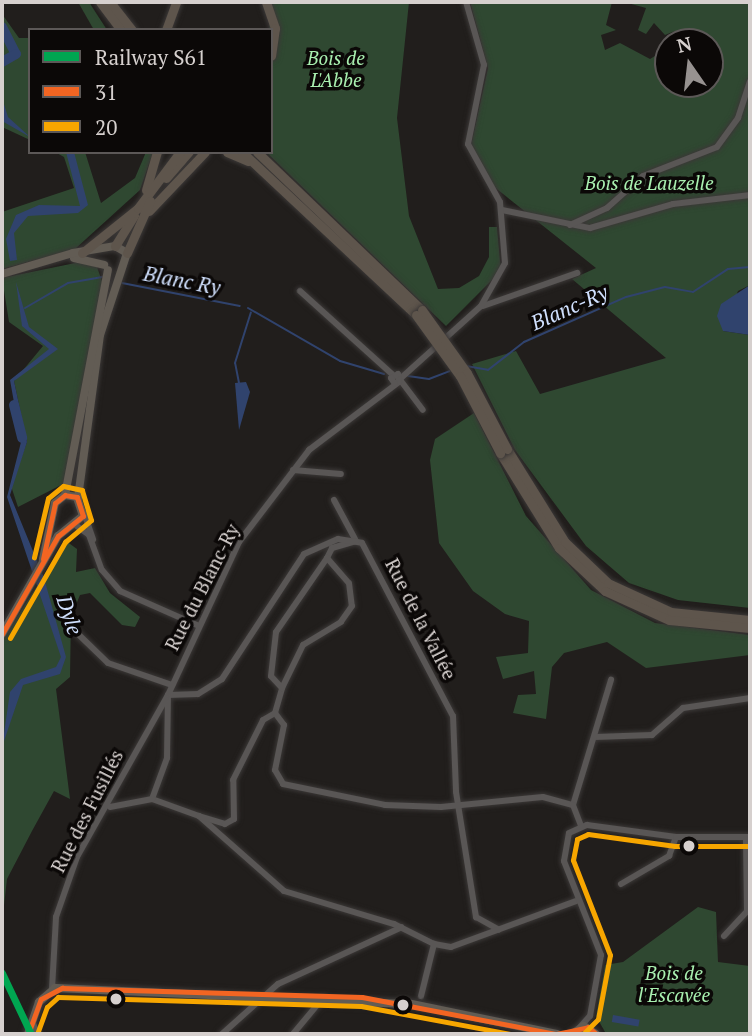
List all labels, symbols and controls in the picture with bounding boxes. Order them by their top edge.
legend [28,28,273,154]
north arrow [654,28,724,98]
text: N [674,30,694,58]
text: Railway S61 [95,43,207,71]
park label: Bois de L'Abbe [307,47,365,91]
text: 31 [95,78,117,106]
text: 20 [95,113,117,141]
park label: Bois de Lauzelle [584,172,714,194]
water label: Blanc Ry [141,260,223,300]
water label: Blanc-Ry [527,279,611,335]
street label: Rue du Blanc-Ry [160,520,244,654]
street label: Rue de la Vallée [381,554,461,684]
water label: Dyle [52,592,88,638]
street label: Rue des Fusillés [46,746,128,876]
unlabelled marker [682,839,696,853]
park label: Bois de l'Escavée [638,962,710,1006]
unlabelled marker [109,992,123,1006]
unlabelled marker [396,998,410,1012]

